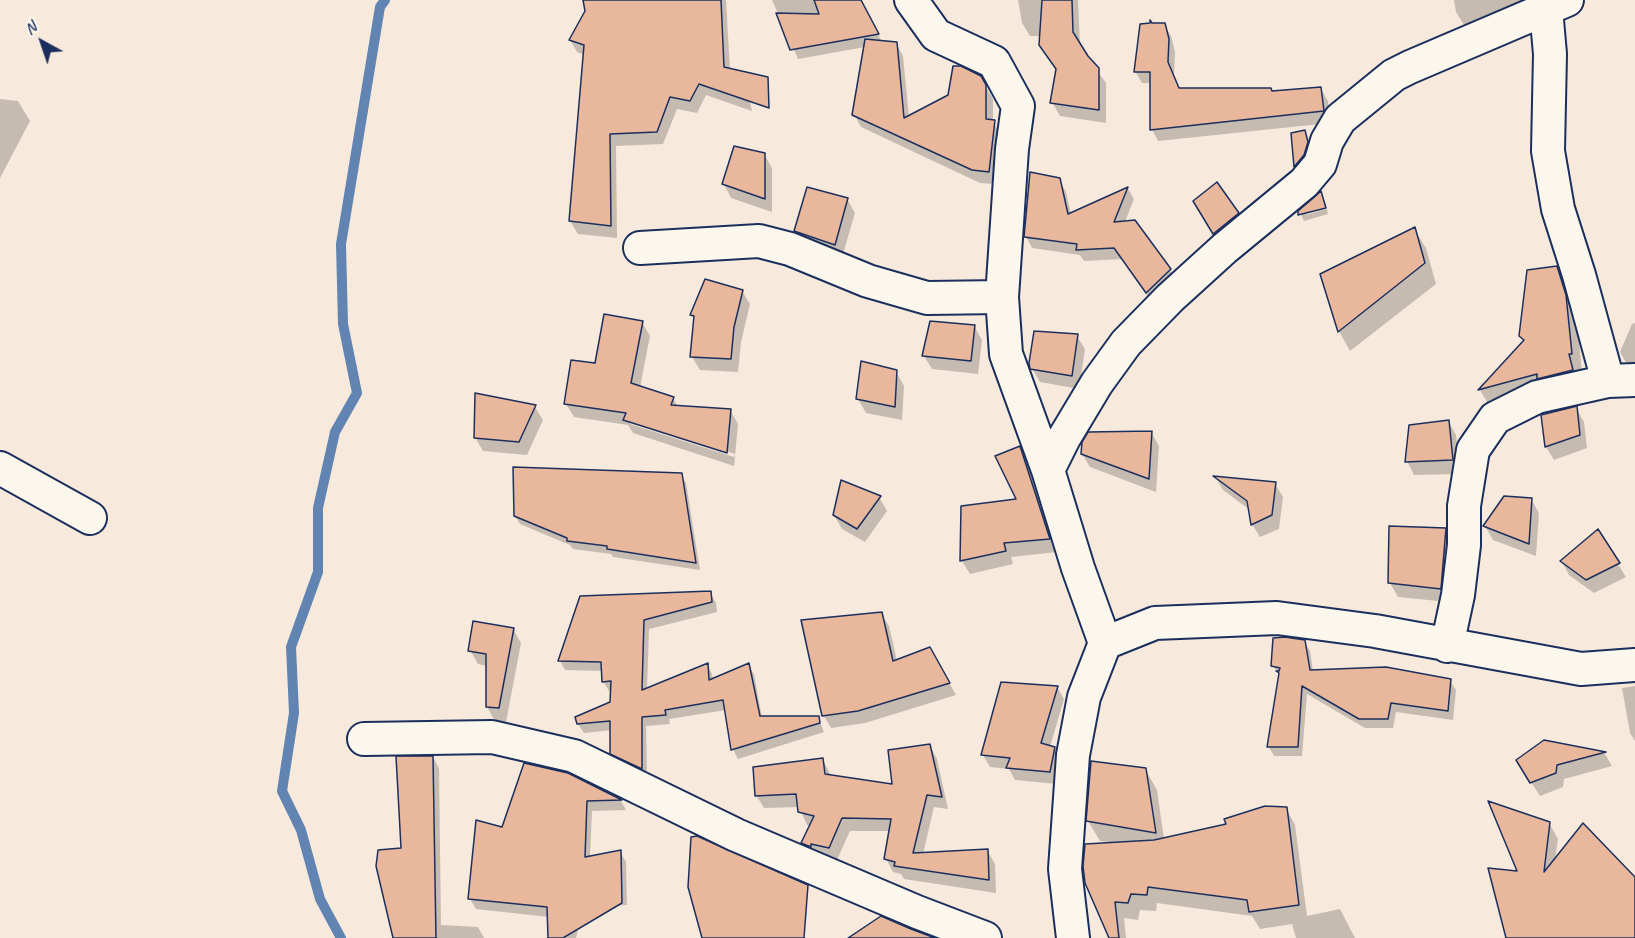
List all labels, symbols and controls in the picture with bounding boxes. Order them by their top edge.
north arrow [12,12,72,72]
text: N [20,17,41,39]

